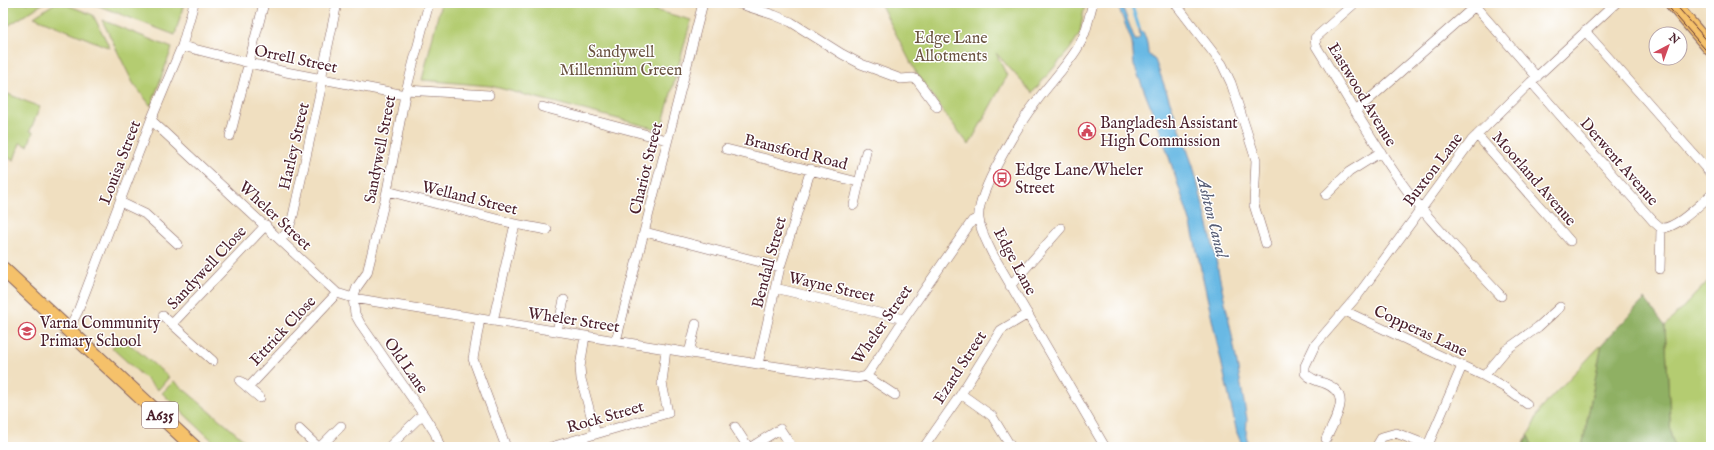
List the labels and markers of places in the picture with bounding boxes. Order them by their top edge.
place label: Bangladesh Assistant High Commission [1100,114,1238,152]
public building icon: Bangladesh Assistant High Commission [1077,121,1097,141]
place label: Edge Lane/Wheler Street [1015,161,1143,199]
bus stop icon: Edge Lane/Wheler Street [992,168,1012,188]
place label: Varna Community Primary School [39,314,160,352]
school or university icon: Varna Community Primary School [17,321,37,341]

